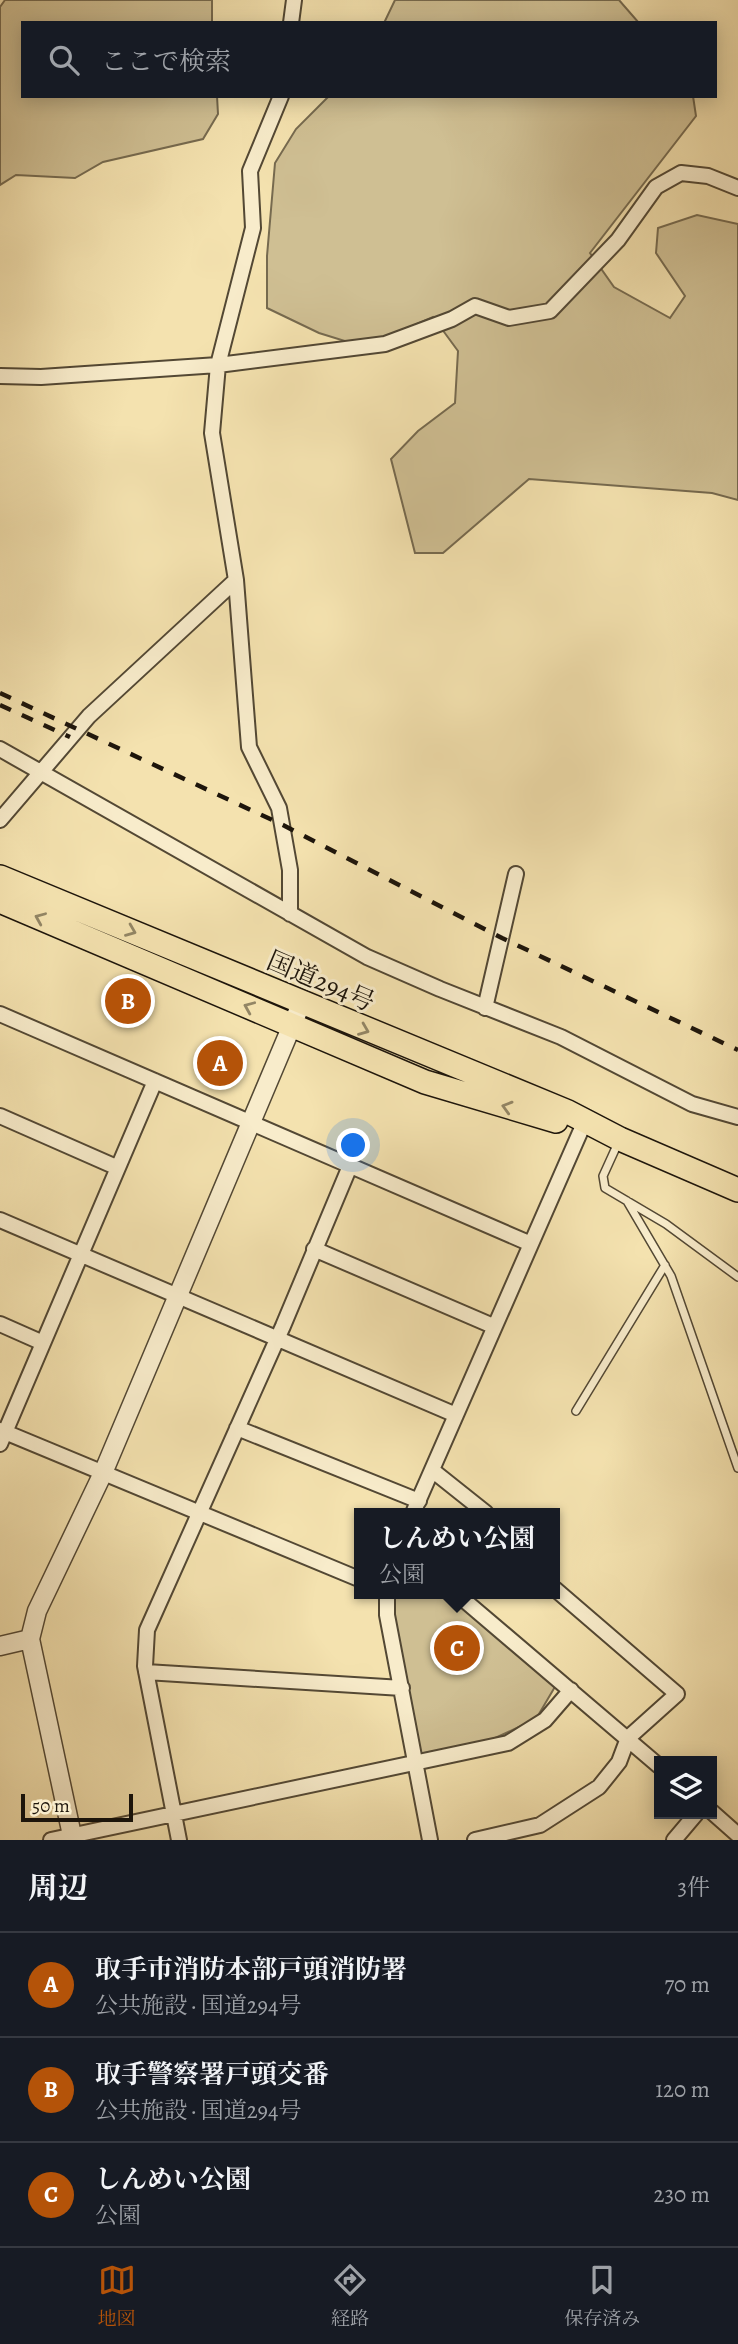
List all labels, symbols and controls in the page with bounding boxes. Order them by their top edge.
search box [21,21,717,98]
icon: search [45,41,83,79]
text: ここで検索 [101,44,231,79]
one-way arrow [35,912,47,926]
one-way arrow [125,922,137,936]
street label: 国道294号 [262,943,380,1020]
pin: B [105,975,151,1027]
one-way arrow [244,1001,256,1015]
one-way arrow [357,1021,369,1035]
pin: A [197,1037,243,1089]
one-way arrow [501,1100,513,1115]
your location [336,1128,370,1162]
popup [354,1508,560,1599]
text: しんめい公園 [379,1521,535,1556]
text: 公園 [379,1559,425,1590]
pin: C [434,1622,480,1674]
map controls [654,1756,717,1819]
button: layers [654,1756,717,1819]
scale bar [21,1791,133,1823]
text: 50 m [32,1793,70,1819]
text: 周辺 [28,1868,88,1908]
text: 3件 [677,1872,710,1903]
text: 取手市消防本部戸頭消防署 [95,1952,407,1987]
text: A [44,1969,58,2000]
text: 70 m [664,1969,710,2000]
text: 公共施設 · 国道294号 [95,1990,301,2021]
text: 取手警察署戸頭交番 [95,2057,329,2092]
text: B [44,2074,58,2105]
text: 120 m [655,2074,710,2105]
text: 公共施設 · 国道294号 [95,2095,301,2126]
text: しんめい公園 [95,2162,251,2197]
text: C [44,2179,58,2210]
text: 230 m [654,2179,710,2210]
text: 公園 [95,2200,141,2231]
tab: 地図 [98,2261,136,2332]
tab: 経路 [331,2261,369,2332]
tab: 保存済み [564,2261,640,2332]

